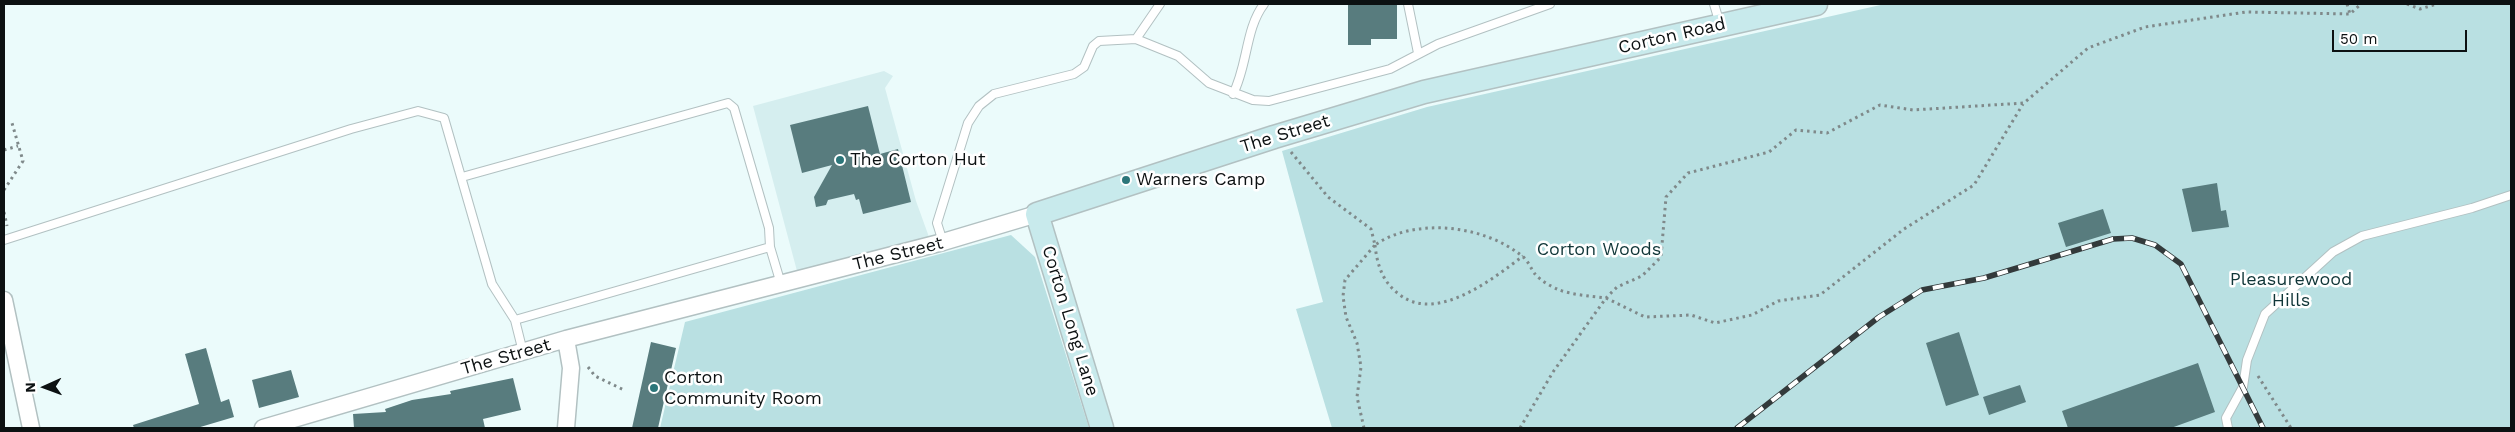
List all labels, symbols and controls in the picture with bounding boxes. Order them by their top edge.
street label: Corton Road [1616,13,1728,59]
scale bar [2335,20,2470,52]
text: 50 m [2340,30,2377,48]
street label: The Street [1238,110,1332,158]
place label: The Corton Hut [850,149,985,171]
marker: The Corton Hut [834,154,846,166]
place label: Warners Camp [1136,169,1265,191]
marker: Warners Camp [1120,174,1132,186]
street label: The Street [851,232,945,276]
park label: Corton Woods [1537,239,1661,261]
street label: Corton Long Lane [1037,243,1103,399]
park label: Pleasurewood Hills [2230,269,2352,312]
street label: The Street [459,334,553,380]
north arrow [20,362,70,412]
place label: Corton Community Room [664,367,822,409]
text: N [22,382,38,393]
marker: Corton Community Room [648,382,660,394]

